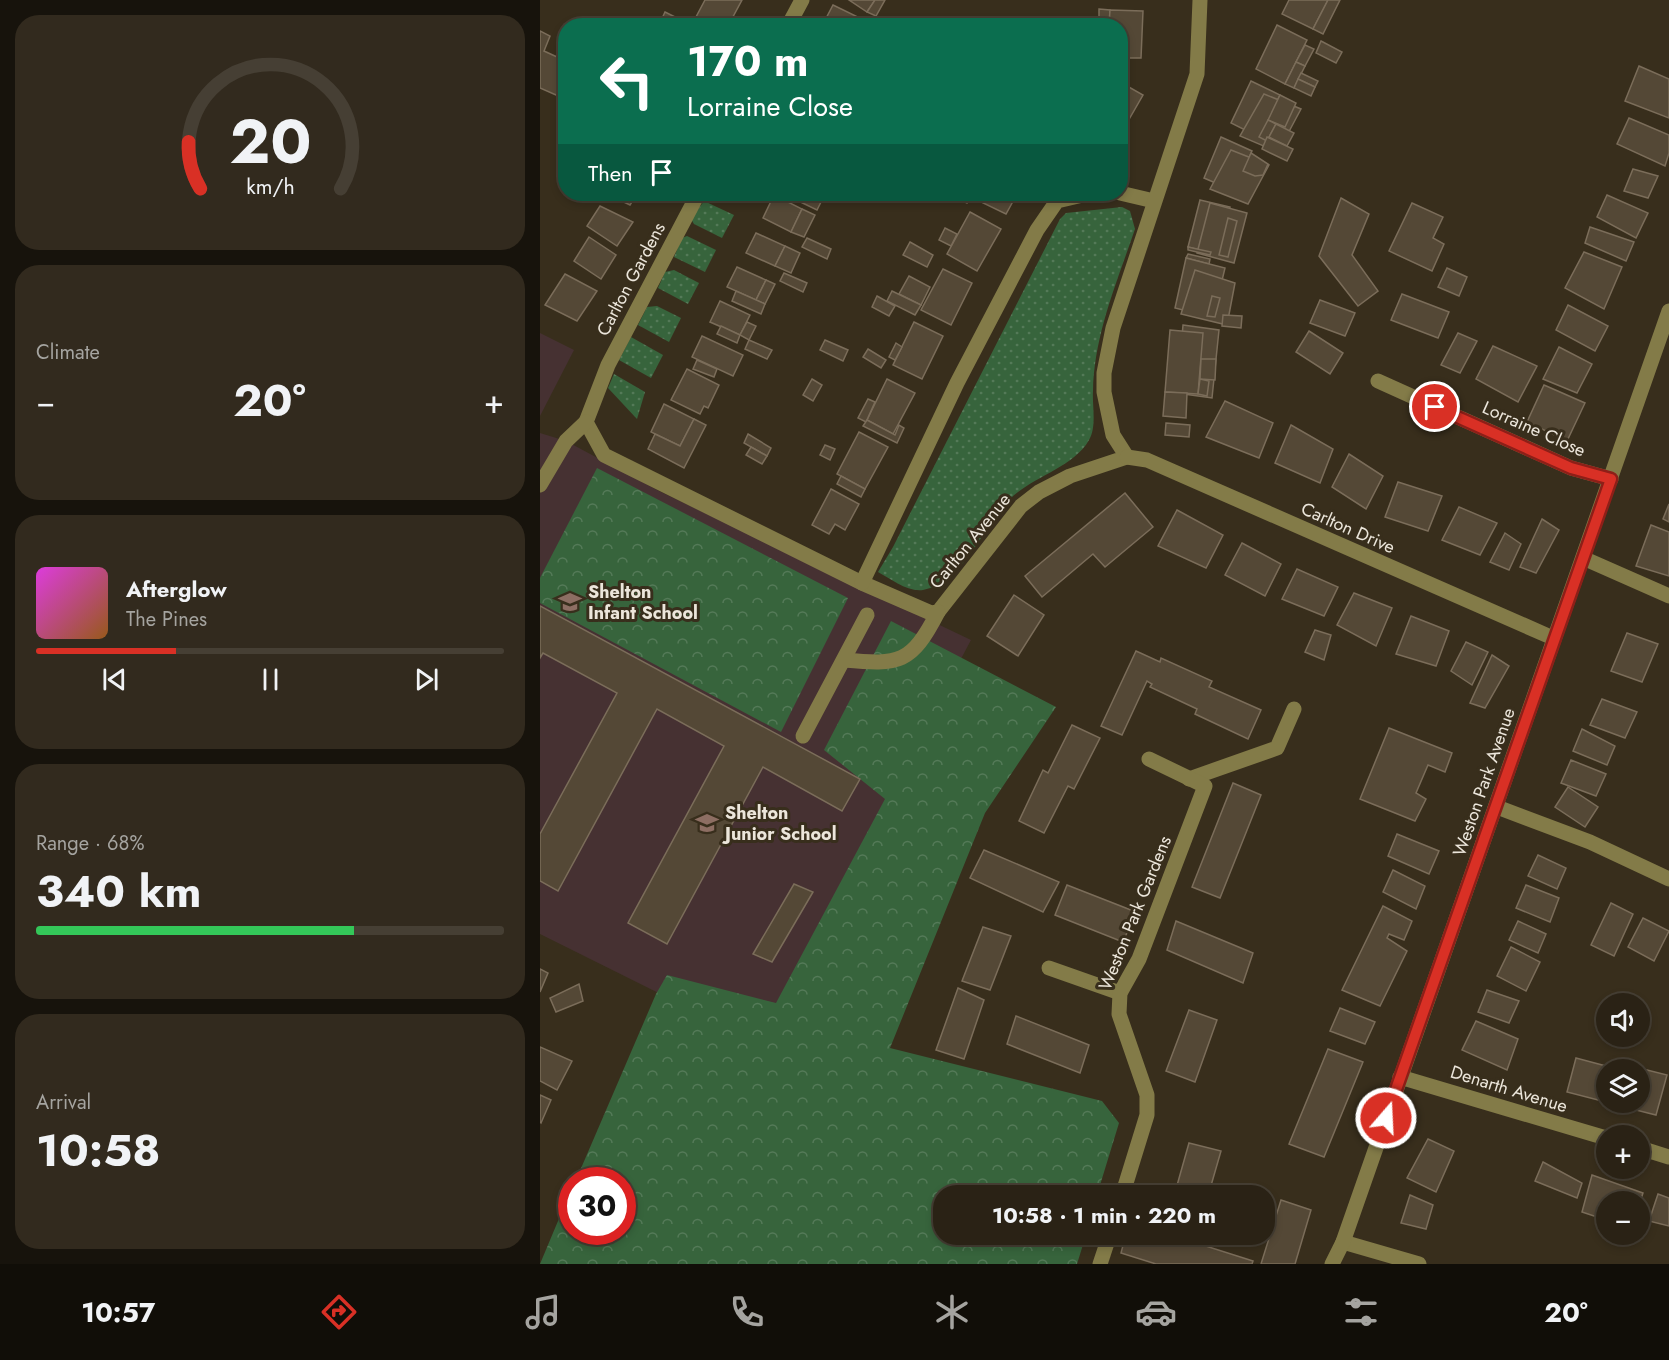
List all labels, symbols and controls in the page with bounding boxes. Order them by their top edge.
text: 170 m [687,31,809,92]
icon: left [588,42,666,120]
text: Lorraine Close [687,87,853,126]
text: 20 [229,97,311,187]
icon: arrive [645,156,678,189]
text: Then [588,157,633,189]
text: km/h [246,172,294,203]
street label: Carlton Gardens [590,218,672,340]
text: Climate [36,338,100,367]
text: 20° [233,368,306,433]
text: − [36,378,55,425]
text: + [484,378,504,425]
pin [1409,381,1460,432]
icon: arrive [1418,390,1451,423]
street label: Lorraine Close [1478,395,1590,463]
street label: Carlton Avenue [923,488,1017,594]
street label: Carlton Drive [1297,496,1399,560]
text: Afterglow [126,573,227,605]
place label: Shelton Infant School [588,579,698,626]
school or university icon: Shelton Infant School [557,589,583,615]
text: The Pines [126,605,207,634]
icon: previous [98,663,131,696]
icon: pause [254,663,287,696]
icon: next [410,663,443,696]
street label: Weston Park Avenue [1446,704,1522,860]
place label: Shelton Junior School [722,800,837,847]
school or university icon: Shelton Junior School [694,810,720,836]
text: Range · 68% [36,829,144,858]
street label: Weston Park Gardens [1092,832,1178,994]
text: 340 km [36,859,202,924]
map controls [1596,993,1650,1245]
button: sound [1596,993,1650,1047]
street label: Denarth Avenue [1447,1059,1571,1119]
button: layers [1596,1059,1650,1113]
position arrow [1354,1086,1418,1150]
text: Arrival [36,1088,91,1117]
text: 10:58 [36,1118,160,1183]
button: + [1596,1125,1650,1179]
speed limit sign: 30 [558,1167,636,1245]
button: − [1596,1191,1650,1245]
text: 10:58 · 1 min · 220 m [992,1199,1216,1231]
icon: directions [318,1291,360,1333]
icon: music [522,1291,564,1333]
icon: phone [726,1291,768,1333]
icon: climate [931,1291,973,1333]
icon: car [1135,1291,1177,1333]
icon: filters [1340,1291,1382,1333]
text: 10:57 [81,1293,155,1332]
text: 20° [1544,1293,1588,1332]

